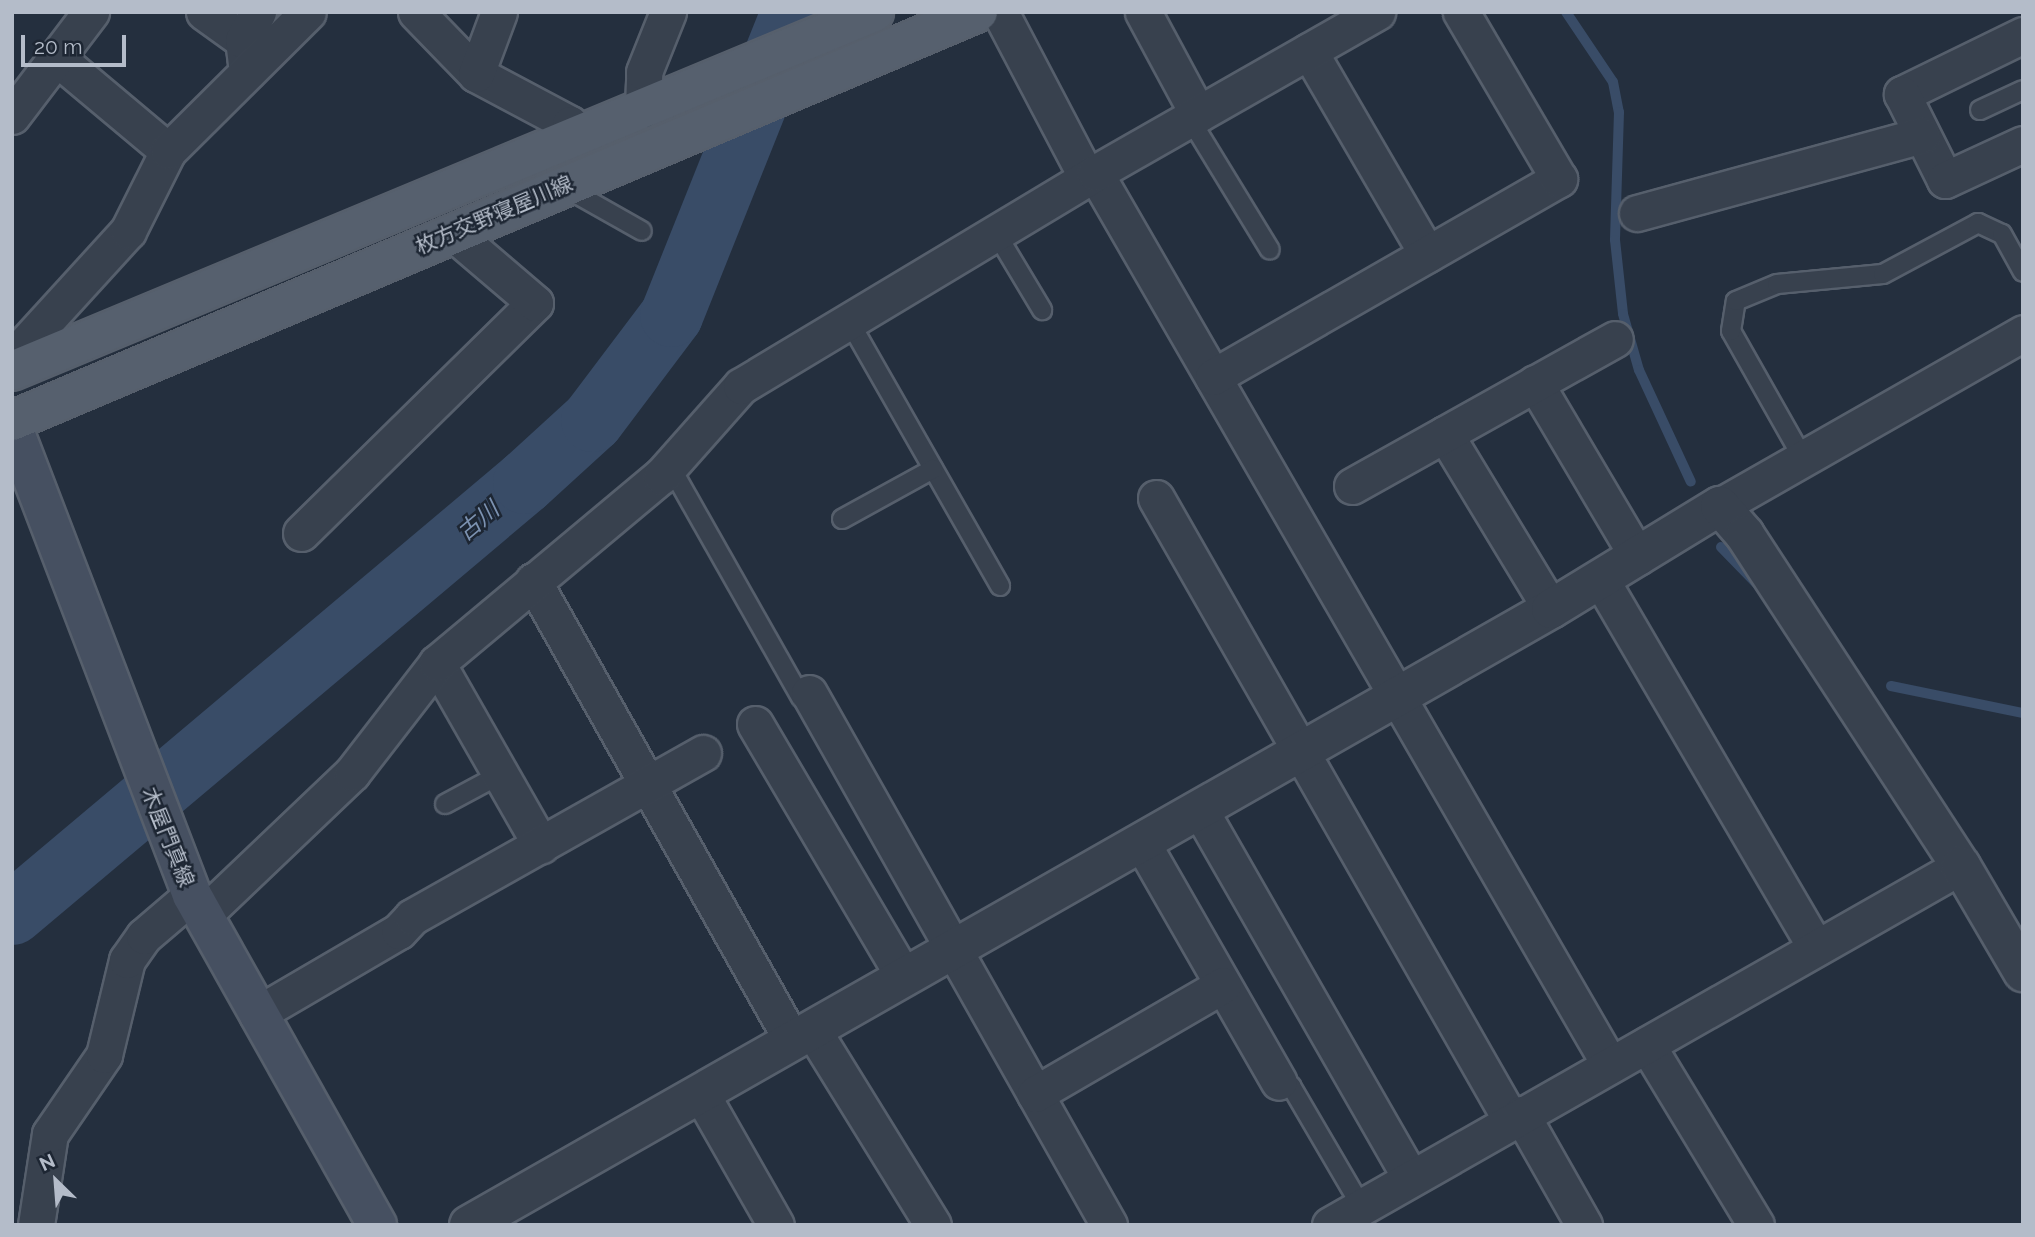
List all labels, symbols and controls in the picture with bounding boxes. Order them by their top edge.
scale bar [24,21,130,65]
text: 20 m [34,34,82,59]
street label: 枚方交野寝屋川線 [412,171,576,259]
water label: 古川 [452,496,504,546]
street label: 木屋門真線 [137,784,199,890]
north arrow [21,1146,91,1216]
text: N [36,1149,58,1175]

